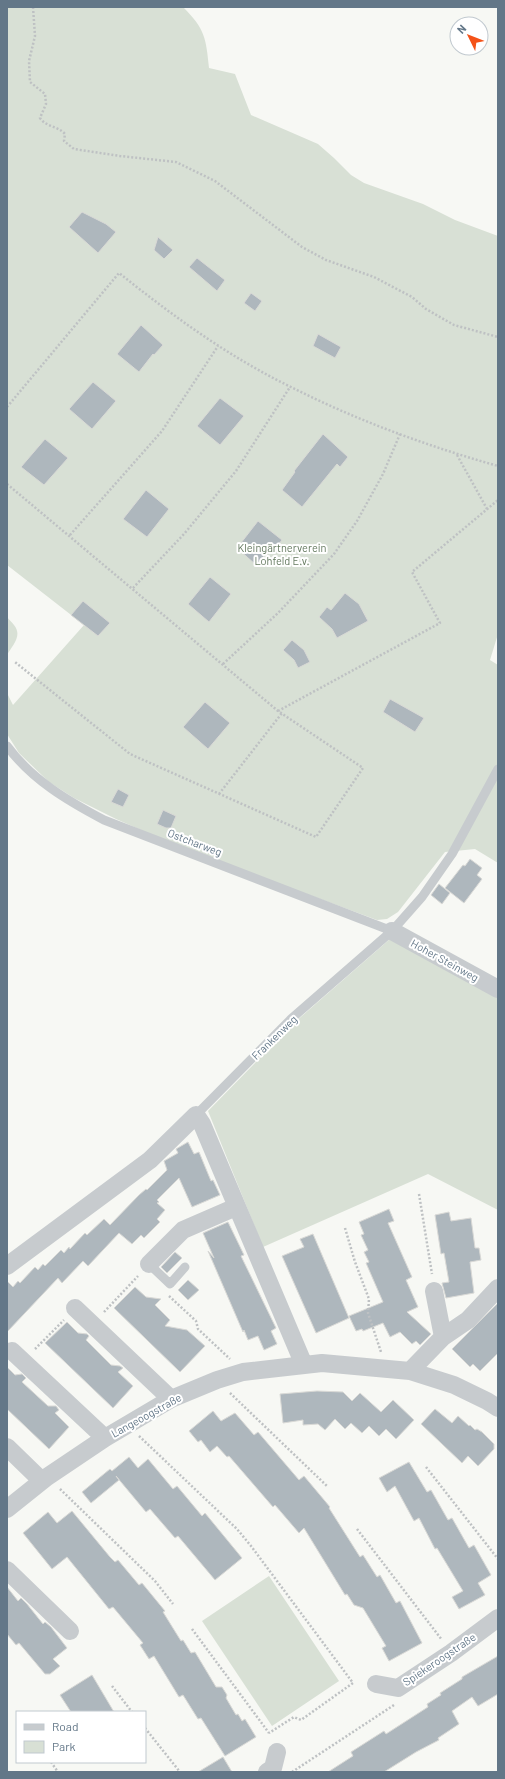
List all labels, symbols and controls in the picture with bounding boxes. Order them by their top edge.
north arrow [449,16,489,56]
text: N [454,22,469,36]
park label: Kleingärtnerverein Lohfeld E.v. [238,541,327,567]
street label: Ostcharweg [166,826,224,858]
street label: Hoher Steinweg [409,936,481,984]
street label: Frankenweg [249,1012,300,1062]
street label: Langeoogstraße [109,1390,183,1440]
street label: Spiekeroogstraße [400,1630,478,1688]
legend [16,1711,146,1763]
text: Road [52,1719,79,1733]
text: Park [52,1739,76,1753]

